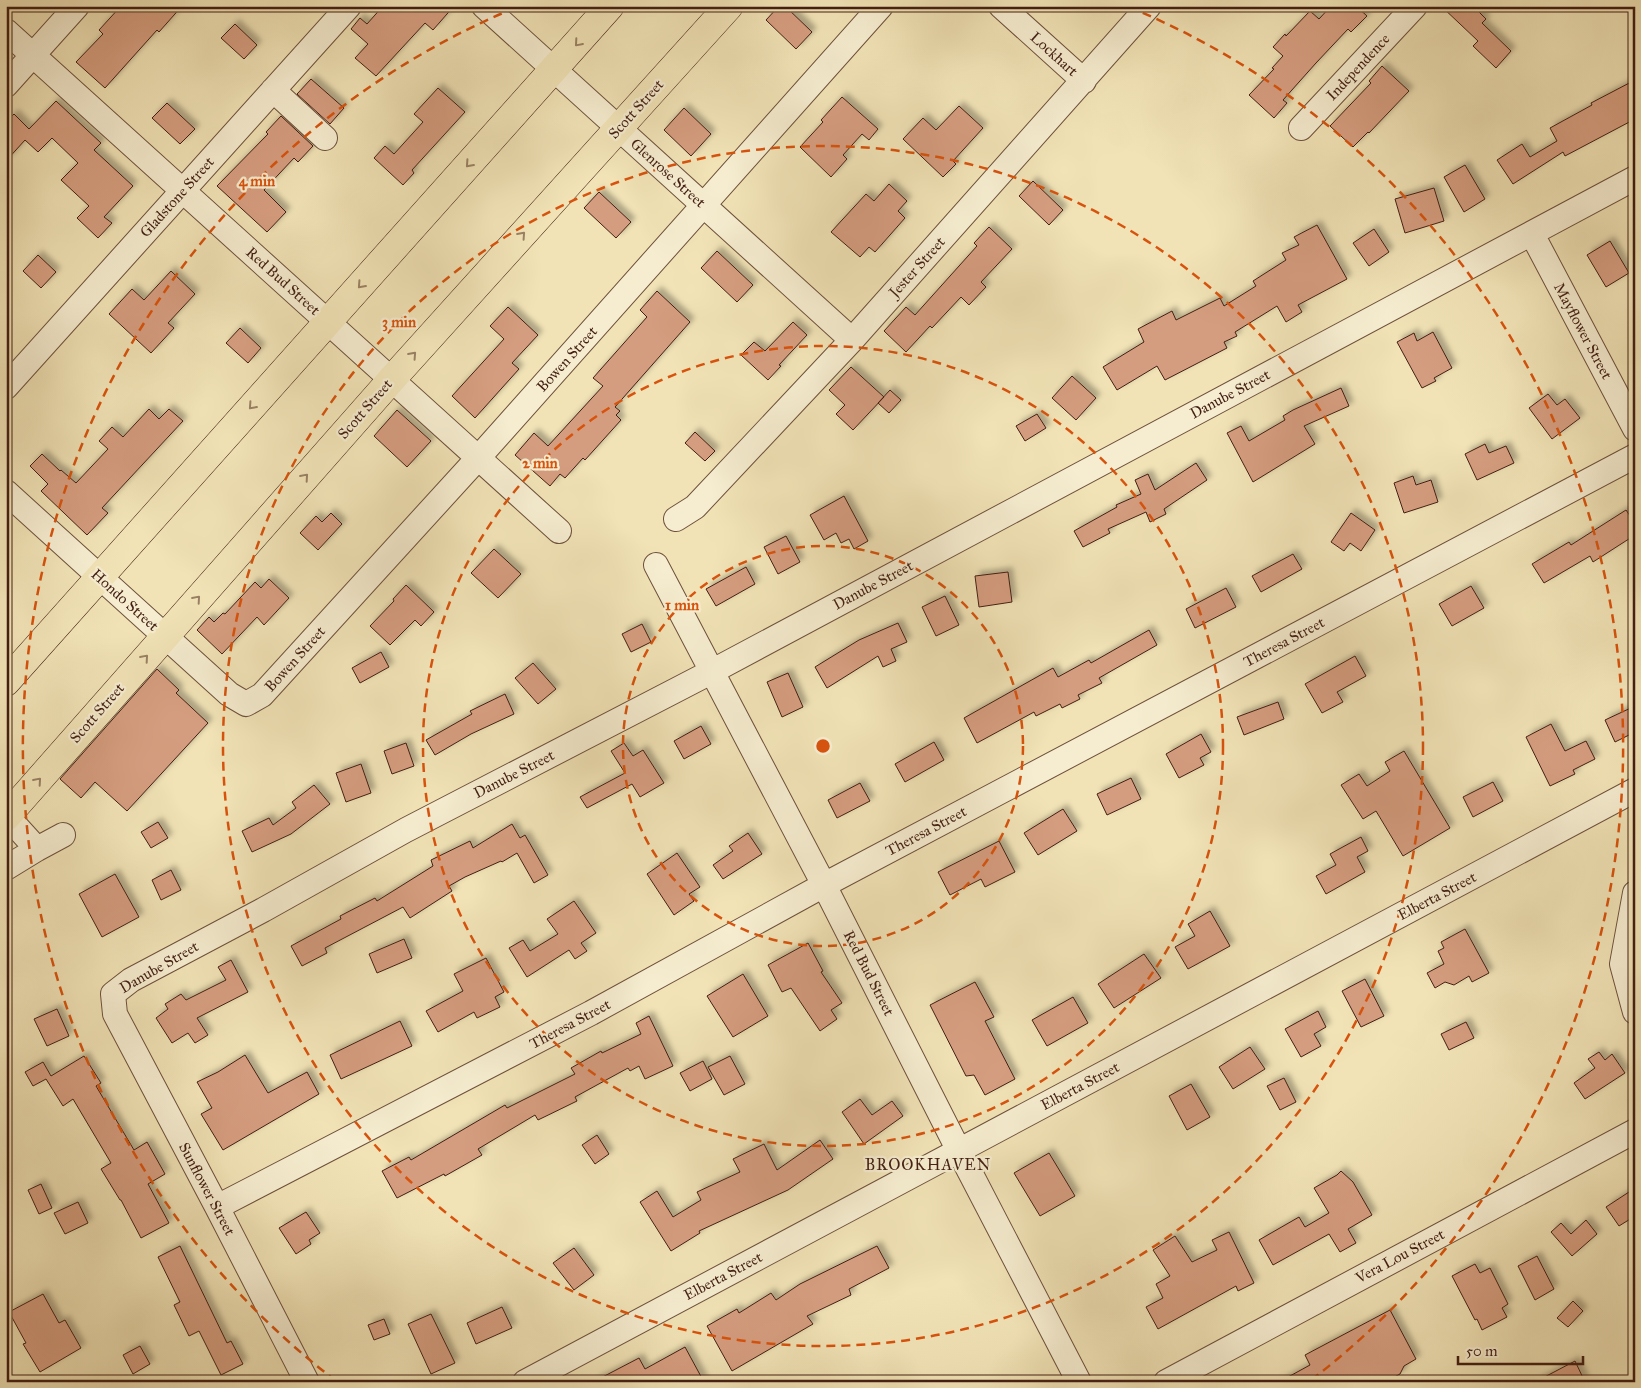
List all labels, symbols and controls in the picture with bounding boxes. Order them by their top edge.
street label: Lockhart [1027,28,1082,80]
street label: Independence [1323,30,1393,104]
one-way arrow [574,37,583,46]
street label: Scott Street [605,75,668,142]
street label: Glenrose Street [627,135,710,212]
street label: Gladstone Street [136,152,218,241]
one-way arrow [466,159,475,168]
text: 4 min [239,172,276,191]
one-way arrow [516,231,525,240]
street label: Jester Street [884,233,950,303]
street label: Red Bud Street [242,243,324,319]
one-way arrow [358,280,367,289]
street label: Mayflower Street [1550,280,1616,383]
text: 3 min [382,313,417,332]
street label: Bowen Street [533,322,602,396]
one-way arrow [407,352,416,361]
street label: Danube Street [1187,365,1274,423]
street label: Scott Street [334,375,396,443]
one-way arrow [249,400,258,409]
text: 2 min [522,454,559,472]
one-way arrow [299,474,308,483]
street label: Danube Street [830,556,917,614]
street label: Hondo Street [88,565,163,635]
one-way arrow [192,595,201,604]
text: 1 min [665,596,700,614]
street label: Theresa Street [1241,613,1328,671]
street label: Bowen Street [261,622,330,696]
one-way arrow [140,655,149,664]
street label: Scott Street [66,679,128,747]
centre of rings [814,737,832,755]
street label: Danube Street [471,746,558,802]
one-way arrow [33,777,42,786]
street label: Theresa Street [883,802,970,860]
street label: Elberta Street [1395,868,1480,924]
street label: Red Bud Street [840,927,899,1019]
street label: Danube Street [116,937,202,997]
street label: Theresa Street [527,995,614,1053]
street label: Elberta Street [1038,1058,1123,1114]
street label: Sunflower Street [175,1139,239,1239]
district label: BROOKHAVEN [865,1155,991,1174]
street label: Vera Lou Street [1352,1225,1448,1287]
street label: Elberta Street [681,1248,766,1304]
scale bar [1458,1333,1584,1365]
text: 50 m [1466,1342,1498,1360]

